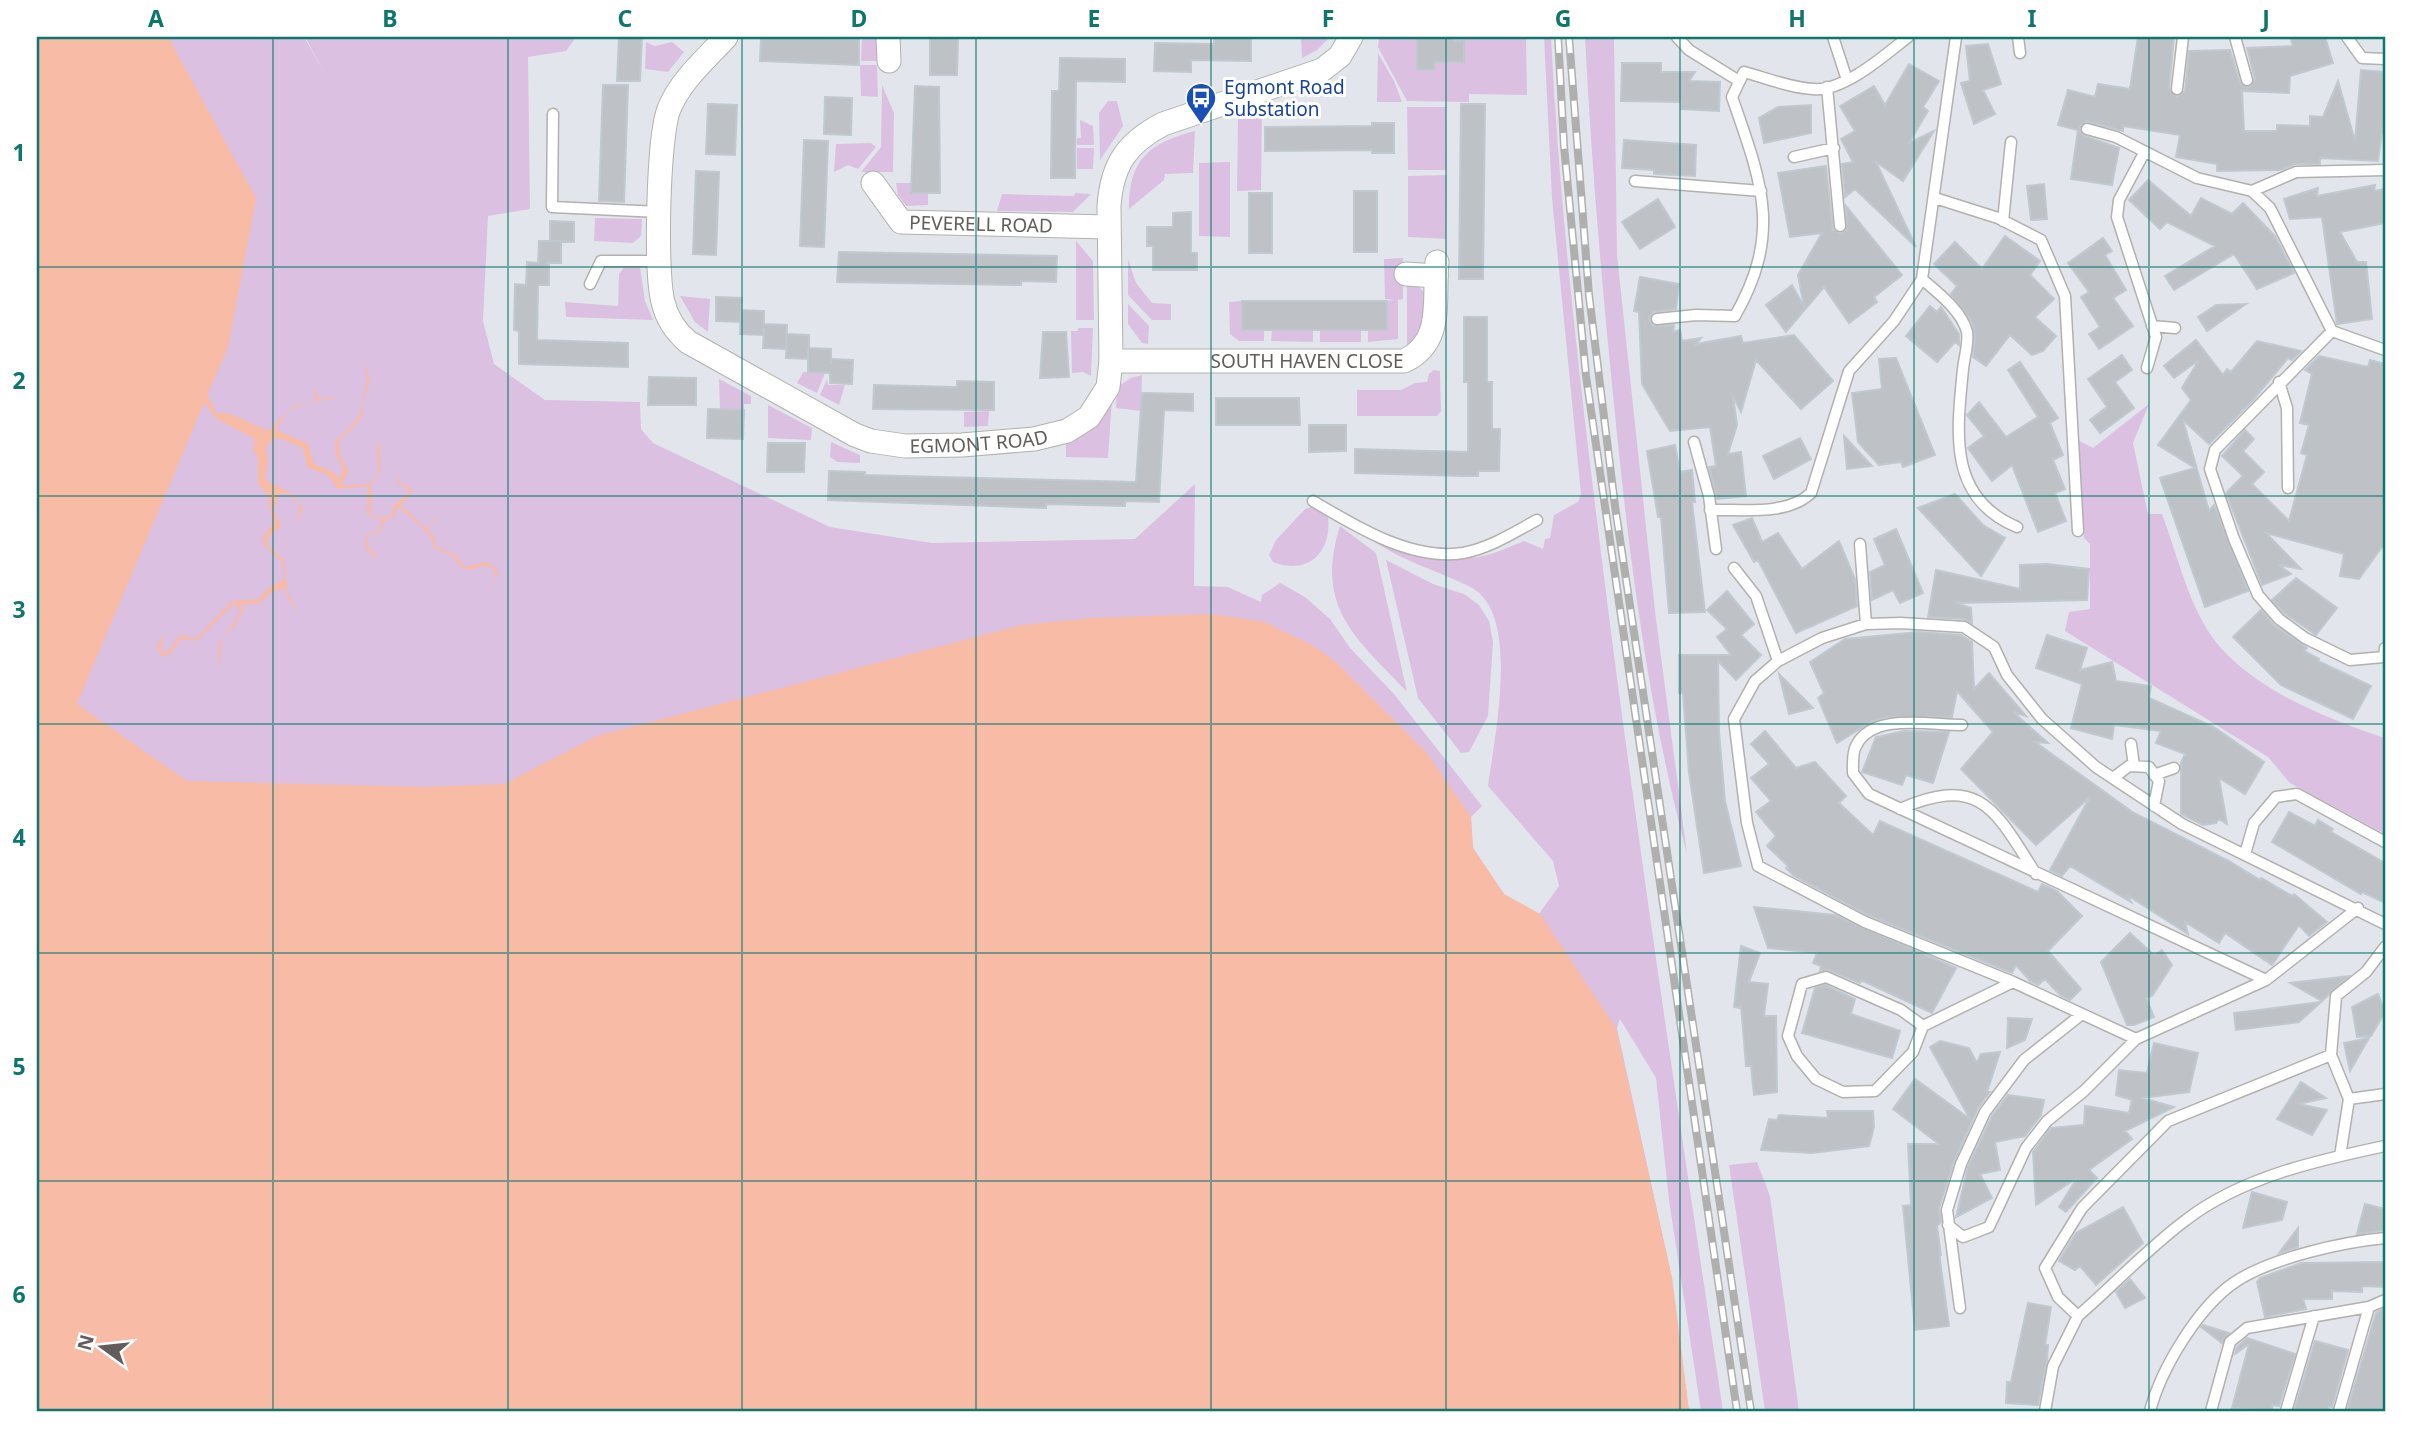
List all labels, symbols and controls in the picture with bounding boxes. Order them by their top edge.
text: A [148,2,164,34]
text: B [382,2,398,34]
text: C [618,2,633,34]
text: D [851,2,867,34]
text: E [1088,2,1100,34]
text: F [1322,2,1334,34]
text: G [1555,2,1571,34]
text: H [1788,2,1806,34]
text: I [2028,2,2037,34]
text: J [2260,2,2270,34]
place label: Egmont Road Substation [1224,74,1345,122]
bus stop icon: Egmont Road Substation [1184,81,1218,125]
text: 1 [12,136,26,168]
street label: PEVERELL ROAD [909,209,1053,239]
street label: SOUTH HAVEN CLOSE [1210,348,1404,374]
text: 2 [12,364,26,396]
street label: EGMONT ROAD [909,423,1051,459]
text: 3 [12,593,26,625]
text: 4 [12,821,26,853]
text: 5 [12,1050,26,1082]
text: 6 [12,1278,26,1310]
north arrow [66,1312,136,1382]
text: N [71,1332,100,1353]

